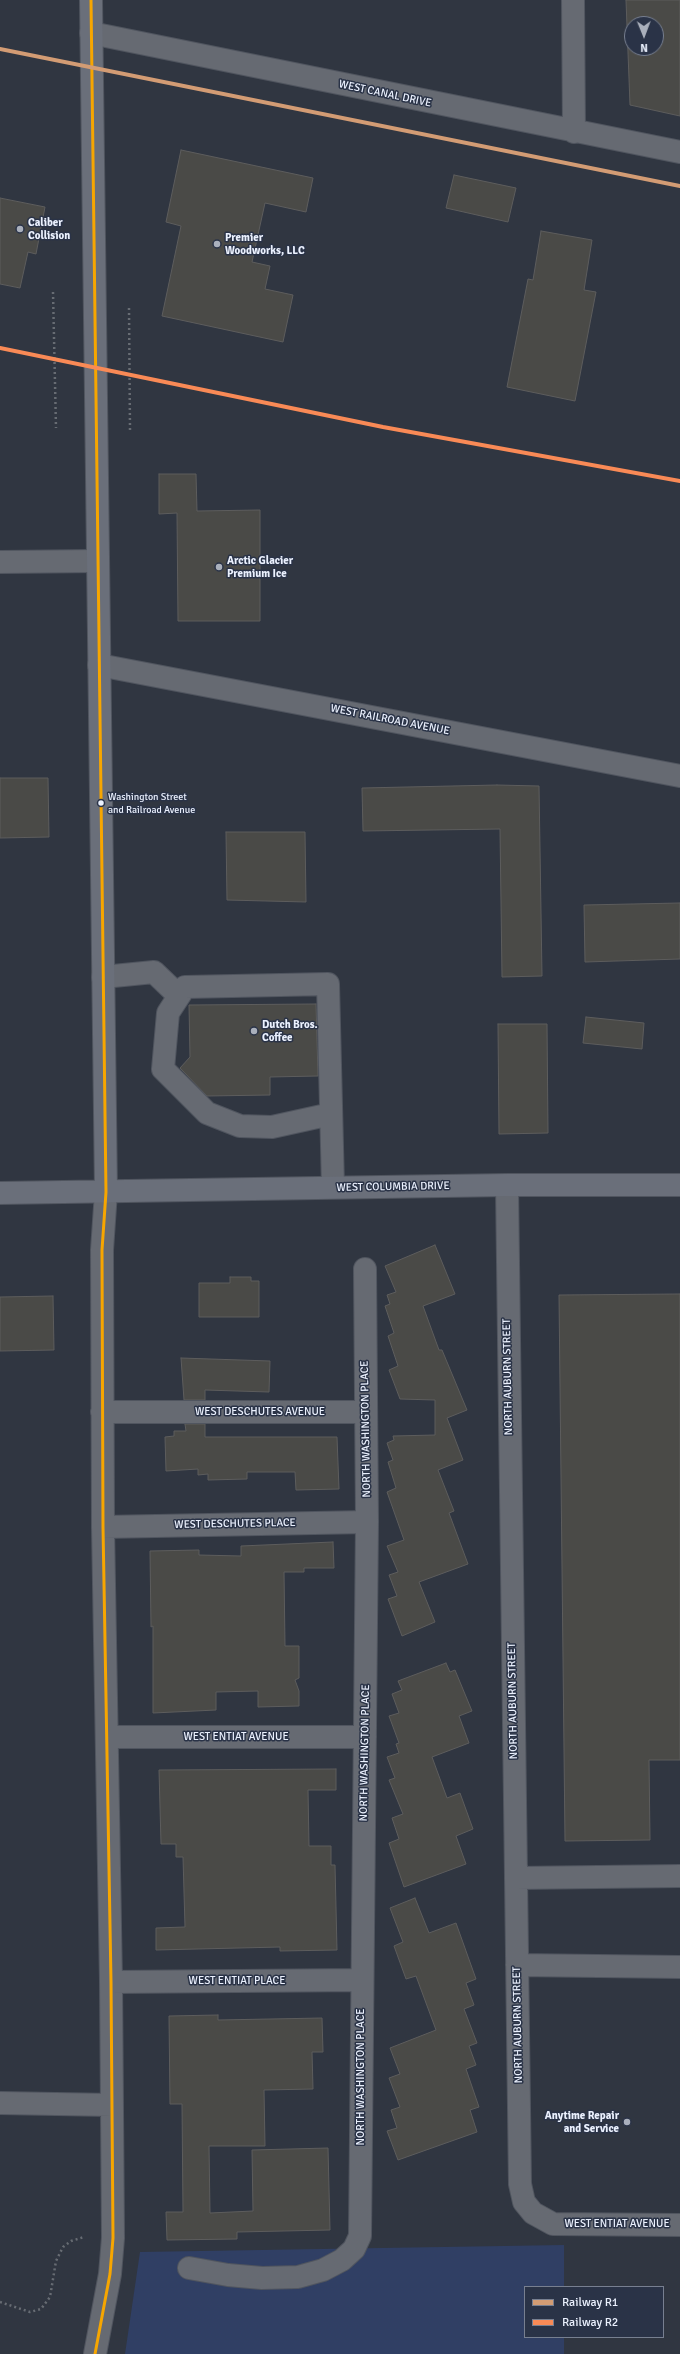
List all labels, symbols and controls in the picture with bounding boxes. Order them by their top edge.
north arrow [624,16,664,56]
text: N [640,41,648,54]
street label: WEST CANAL DRIVE [337,78,433,110]
place label: Caliber Collision [28,216,70,242]
marker: Caliber Collision [15,224,25,234]
place label: Premier Woodworks, LLC [225,231,305,257]
marker: Premier Woodworks, LLC [212,239,222,249]
place label: Arctic Glacier Premium Ice [227,554,293,580]
marker: Arctic Glacier Premium Ice [214,562,224,572]
street label: WEST RAILROAD AVENUE [329,702,451,738]
place label: Washington Street and Railroad Avenue [108,791,195,814]
marker: Washington Street and Railroad Avenue [96,798,106,808]
place label: Dutch Bros. Coffee [262,1018,318,1044]
marker: Dutch Bros. Coffee [249,1026,259,1036]
street label: WEST COLUMBIA DRIVE [336,1179,450,1195]
street label: NORTH AUBURN STREET [500,1319,516,1435]
street label: NORTH WASHINGTON PLACE [358,1360,374,1498]
street label: WEST DESCHUTES AVENUE [195,1405,325,1419]
street label: WEST DESCHUTES PLACE [174,1516,296,1532]
street label: NORTH AUBURN STREET [505,1643,521,1759]
street label: NORTH WASHINGTON PLACE [357,1684,373,1822]
street label: WEST ENTIAT AVENUE [183,1730,289,1744]
street label: NORTH AUBURN STREET [510,1967,526,2083]
street label: WEST ENTIAT PLACE [189,1974,285,1988]
street label: NORTH WASHINGTON PLACE [354,2008,368,2146]
place label: Anytime Repair and Service [545,2109,619,2135]
marker: Anytime Repair and Service [622,2117,632,2127]
street label: WEST ENTIAT AVENUE [564,2217,670,2231]
legend [524,2286,664,2338]
text: Railway R1 [562,2295,618,2310]
text: Railway R2 [562,2315,618,2330]

